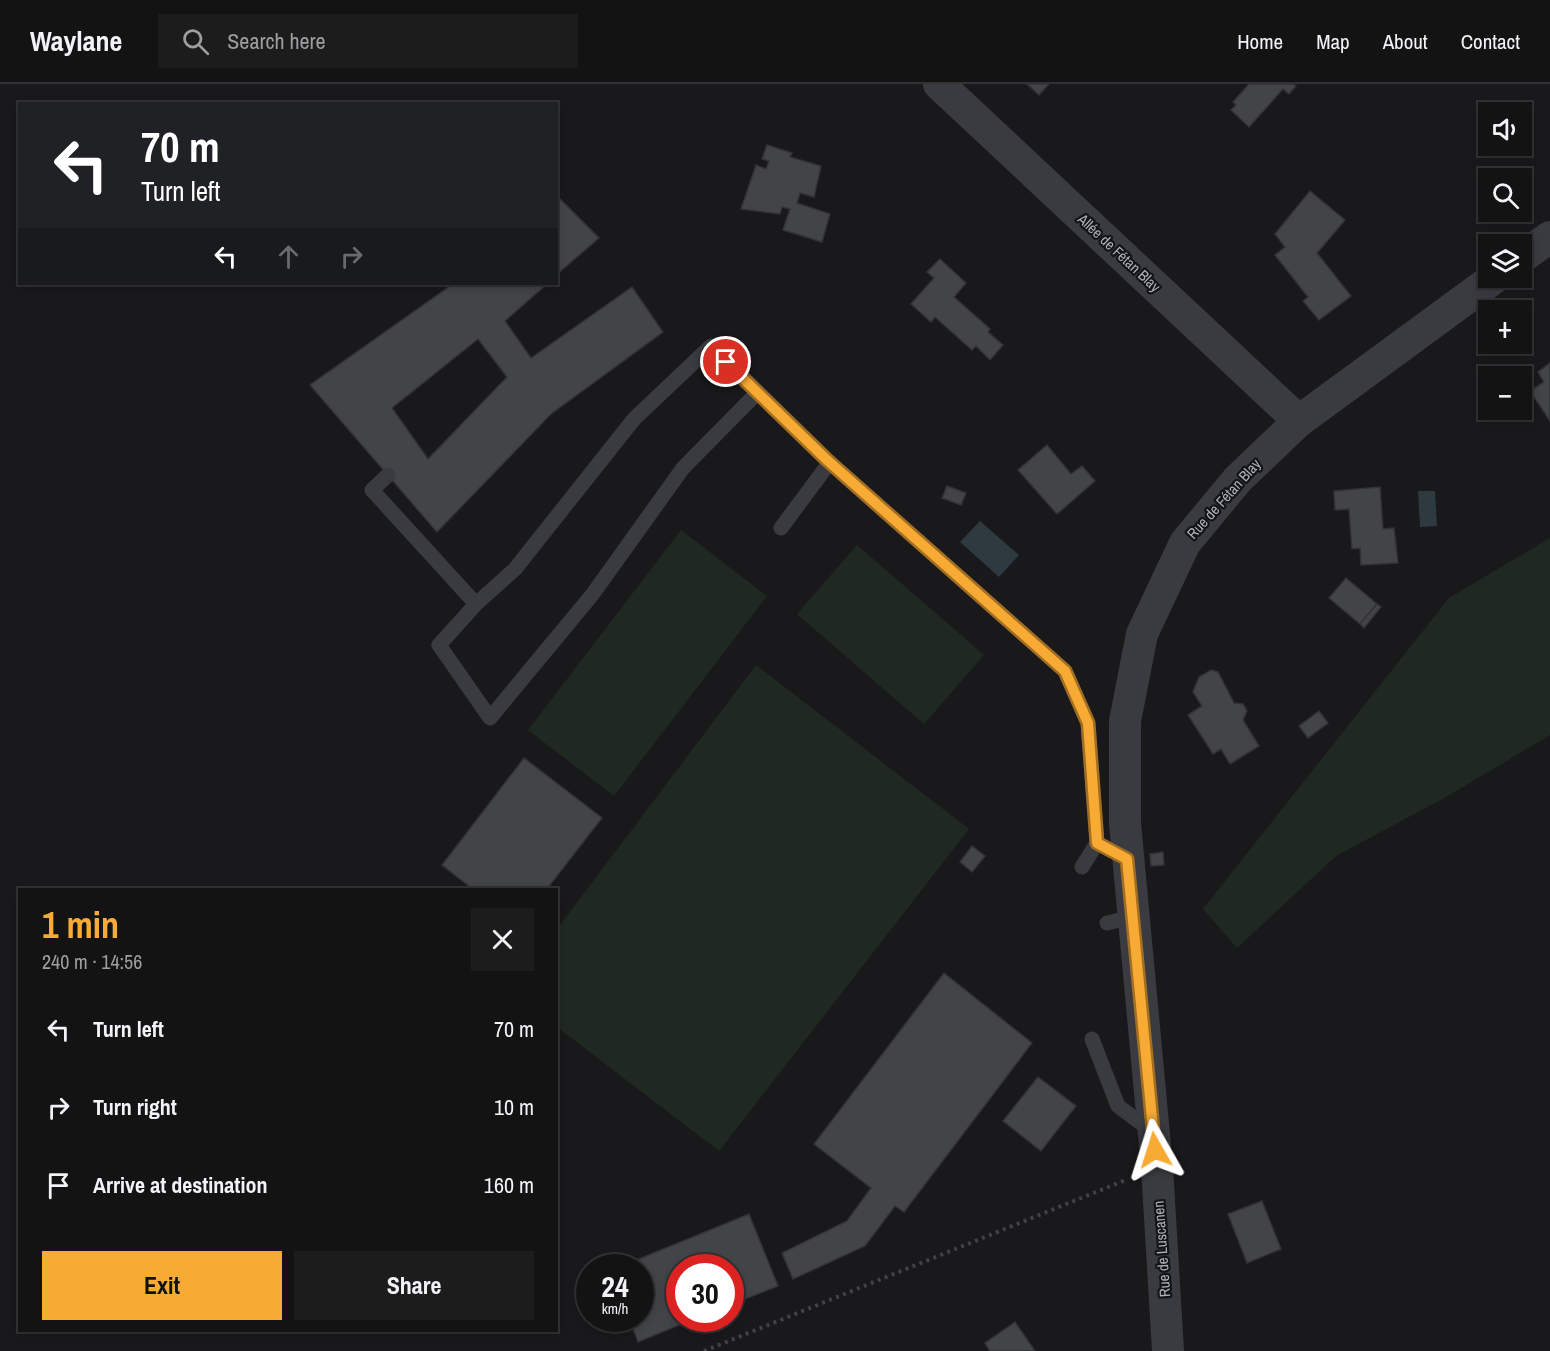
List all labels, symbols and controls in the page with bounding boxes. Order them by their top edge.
search box [158,14,578,68]
text: Waylane [30,22,122,60]
icon: search [179,25,212,58]
text: Search here [227,26,326,56]
text: Home [1237,27,1283,56]
text: Map [1316,27,1350,56]
text: About [1383,27,1428,56]
text: Contact [1461,27,1520,56]
map controls [1478,102,1532,420]
button: sound [1478,102,1532,156]
text: 70 m [141,119,220,175]
icon: left [42,126,120,204]
button: search [1478,168,1532,222]
text: Turn left [141,173,220,209]
street label: Allée de Fétan Blay [1073,208,1166,297]
button: layers [1478,234,1532,288]
icon: left [209,240,242,273]
icon: ahead [272,240,305,273]
icon: right [335,240,368,273]
button: + [1478,300,1532,354]
pin [700,336,751,387]
icon: arrive [709,345,742,378]
button: − [1478,366,1532,420]
street label: Rue de Fétan Blay [1182,453,1266,543]
text: 1 min [42,901,119,949]
button: close [471,908,534,971]
text: 240 m · 14:56 [42,948,142,975]
icon: left [42,1013,75,1046]
text: Turn left [93,1014,164,1044]
text: 70 m [494,1014,534,1044]
icon: right [42,1091,75,1124]
text: Turn right [93,1092,177,1122]
text: 10 m [494,1092,534,1122]
position arrow [1123,1118,1187,1182]
icon: arrive [42,1169,75,1202]
text: Arrive at destination [93,1170,267,1200]
text: 160 m [484,1170,534,1200]
street label: Rue de Luscanen [1148,1200,1175,1298]
button: Exit [42,1251,282,1320]
button: Share [294,1251,534,1320]
speed limit sign: 30 [666,1254,744,1332]
text: 24 [601,1266,629,1306]
text: km/h [602,1298,628,1319]

